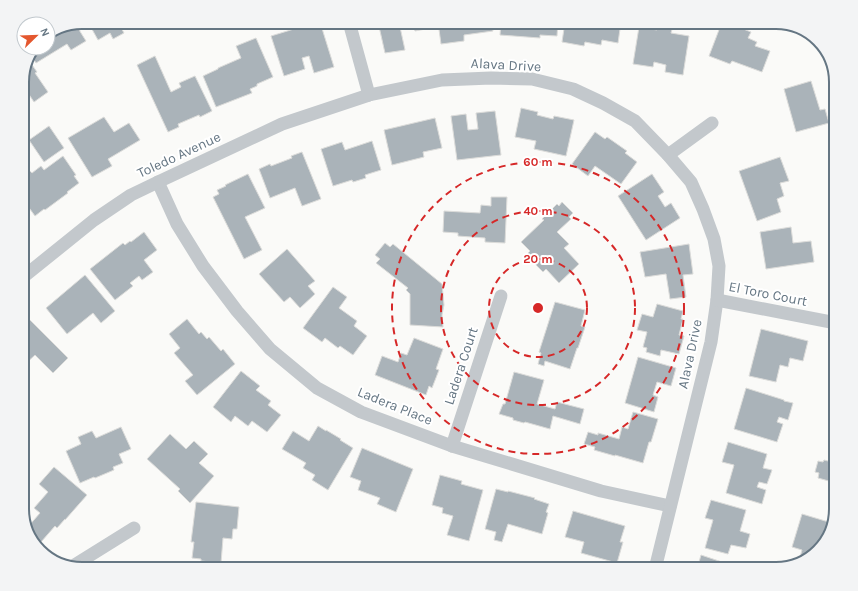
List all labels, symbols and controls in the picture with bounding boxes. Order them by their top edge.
north arrow [16,16,56,56]
text: N [37,26,52,38]
street label: Alava Drive [470,55,542,75]
street label: Toledo Avenue [135,128,223,182]
text: 60 m [523,155,553,169]
text: 40 m [523,204,553,218]
text: 20 m [523,252,553,266]
street label: El Toro Court [727,278,809,310]
centre of rings [531,301,545,315]
street label: Alava Drive [674,318,706,390]
street label: Ladera Court [440,325,482,407]
street label: Ladera Place [355,383,435,429]

